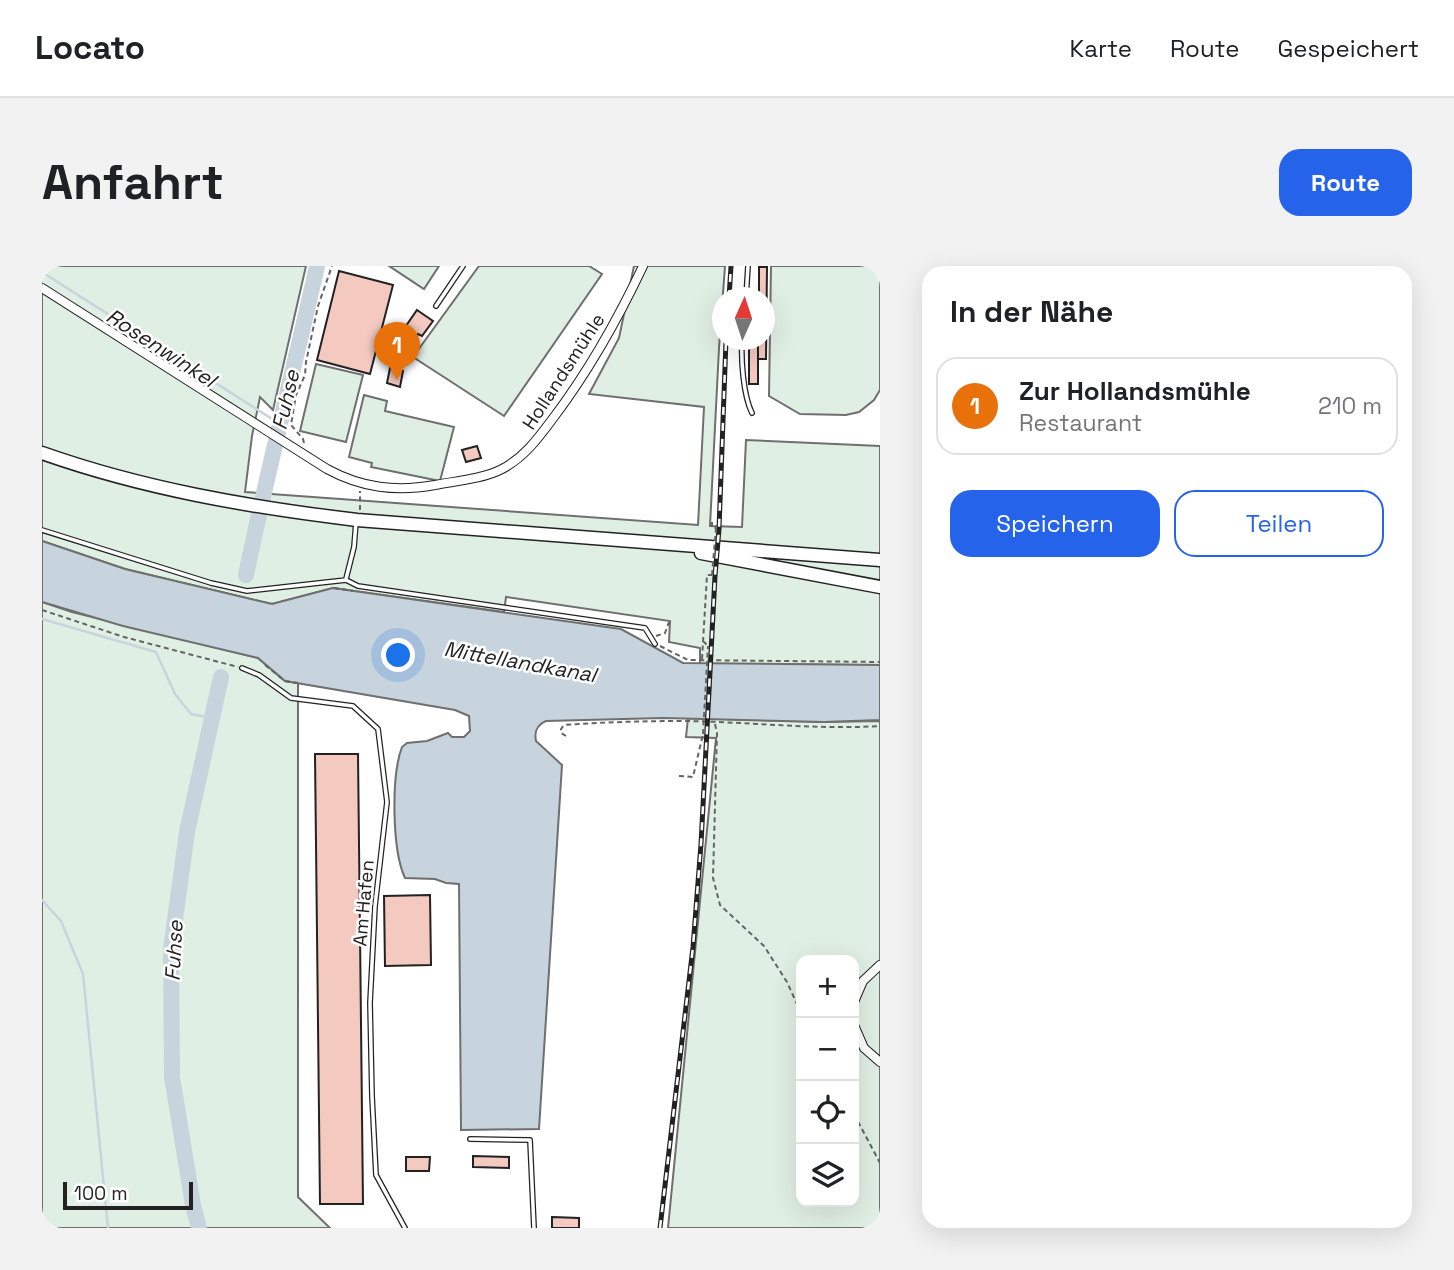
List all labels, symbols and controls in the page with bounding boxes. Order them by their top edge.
text: Locato [35,27,145,69]
text: Karte [1070,33,1132,64]
text: Route [1170,33,1239,64]
text: Gespeichert [1277,33,1419,64]
button: Route [1279,149,1412,216]
text: Anfahrt [42,151,224,213]
north arrow [712,287,775,350]
text: In der Nähe [950,292,1113,331]
water label: Rosenwinkel [101,302,224,395]
street label: Hollandsmühle [517,308,610,434]
pin: 1 [374,322,420,380]
water label: Fuhse [266,366,306,432]
text: Zur Hollandsmühle [1019,374,1251,408]
text: 1 [970,391,980,421]
text: 210 m [1318,391,1382,421]
text: Restaurant [1019,408,1142,438]
button: Speichern [950,490,1160,557]
button: Teilen [1174,490,1384,557]
water label: Mittellandkanal [442,635,601,689]
your location [381,638,415,672]
street label: Am Hafen [347,859,380,947]
water label: Fuhse [158,918,189,982]
map controls [796,955,859,1207]
button: + [796,955,859,1018]
button: − [796,1018,859,1081]
button: locate [796,1081,859,1144]
button: layers [796,1144,859,1207]
scale bar [63,1179,192,1211]
text: 100 m [74,1181,128,1206]

